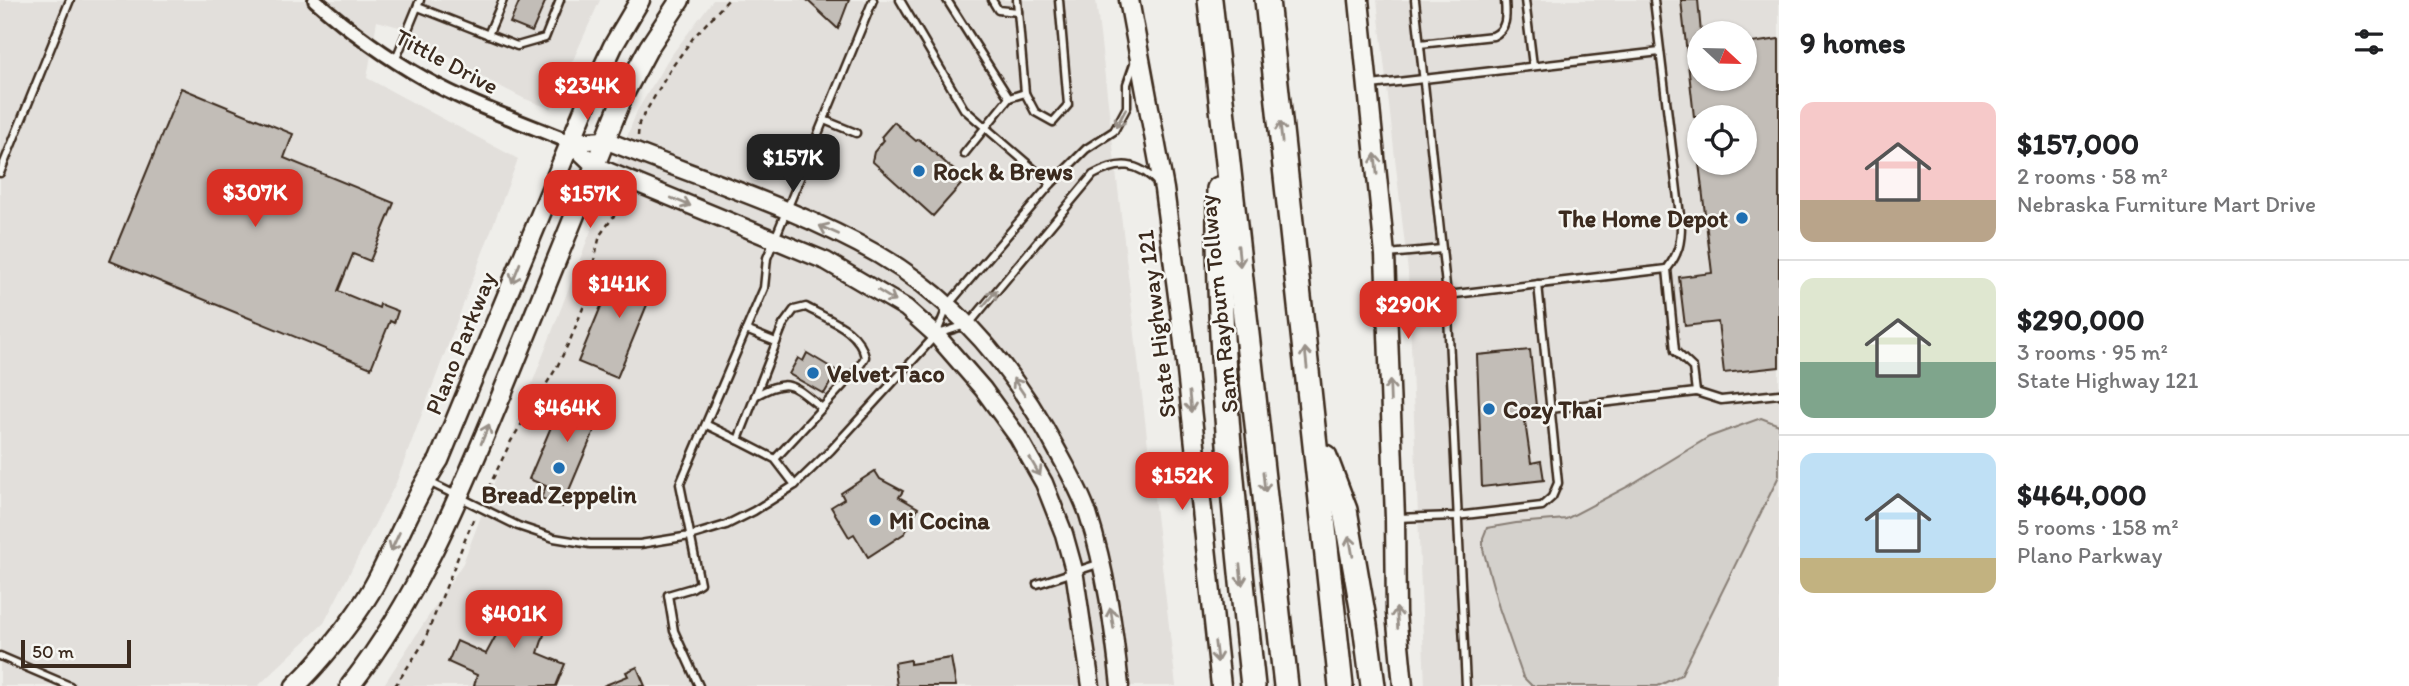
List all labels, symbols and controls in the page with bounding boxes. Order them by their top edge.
north arrow [1687,21,1757,91]
map controls [1687,21,1757,175]
street label: Tittle Drive [390,22,504,100]
icon: filters [2350,23,2388,61]
text: 9 homes [1800,24,1906,61]
pin: $234K [538,62,636,122]
text: $234K [555,71,619,99]
button: locate [1687,105,1757,175]
one-way arrow [1114,107,1128,127]
one-way arrow [1275,121,1288,144]
text: $157,000 [2017,125,2139,162]
icon: home [1856,130,1940,214]
pin: $157K [744,134,842,194]
text: $157K [763,143,823,171]
one-way arrow [1369,153,1382,175]
place label: Rock & Brews [933,157,1073,186]
text: 2 rooms · 58 m² [2017,162,2168,190]
marker: Rock & Brews [911,163,927,179]
pin: $307K [206,170,304,229]
pin: $157K [541,170,639,230]
text: $307K [223,178,287,206]
text: $157K [560,179,620,207]
text: Nebraska Furniture Mart Drive [2017,190,2316,218]
street label: Sam Rayburn Tollway [1192,193,1244,415]
one-way arrow [669,197,691,210]
place label: The Home Depot [1557,204,1728,234]
marker: The Home Depot [1734,210,1750,226]
one-way arrow [819,223,840,236]
street label: State Highway 121 [1130,228,1182,420]
one-way arrow [1233,245,1246,267]
pin: $141K [570,260,668,320]
one-way arrow [508,261,521,283]
street label: Plano Parkway [418,267,502,419]
text: $141K [588,269,650,297]
pin: $290K [1359,282,1457,341]
one-way arrow [877,289,897,303]
one-way arrow [982,289,998,307]
text: $290K [1376,290,1440,318]
text: $290,000 [2017,301,2145,338]
icon: home [1856,306,1940,390]
text: 3 rooms · 95 m² [2017,338,2168,366]
one-way arrow [1299,347,1312,370]
place label: Velvet Taco [827,359,945,388]
marker: Velvet Taco [805,365,821,381]
text: State Highway 121 [2017,366,2198,394]
one-way arrow [1012,378,1026,397]
one-way arrow [1384,379,1397,402]
pin: $464K [518,384,616,444]
one-way arrow [1184,390,1197,413]
text: $464K [534,393,600,421]
place label: Cozy Thai [1503,395,1602,425]
marker: Cozy Thai [1481,401,1497,417]
one-way arrow [479,424,492,446]
pin: $152K [1133,452,1231,512]
one-way arrow [1028,456,1042,476]
marker: Bread Zeppelin [551,460,567,476]
text: $152K [1151,461,1213,489]
one-way arrow [1258,471,1271,493]
text: $464,000 [2017,476,2147,513]
place label: Bread Zeppelin [481,480,637,510]
icon: home [1856,481,1940,565]
place label: Mi Cocina [889,506,990,535]
marker: Mi Cocina [867,512,883,528]
text: 5 rooms · 158 m² [2017,513,2179,541]
one-way arrow [387,531,400,552]
one-way arrow [1344,535,1358,558]
text: Plano Parkway [2017,541,2162,569]
one-way arrow [1235,563,1248,586]
pin: $401K [465,590,563,650]
text: $401K [481,599,547,627]
one-way arrow [1105,607,1118,630]
one-way arrow [1390,607,1403,630]
scale bar [21,637,131,669]
text: 50 m [32,640,74,663]
one-way arrow [1210,641,1223,663]

